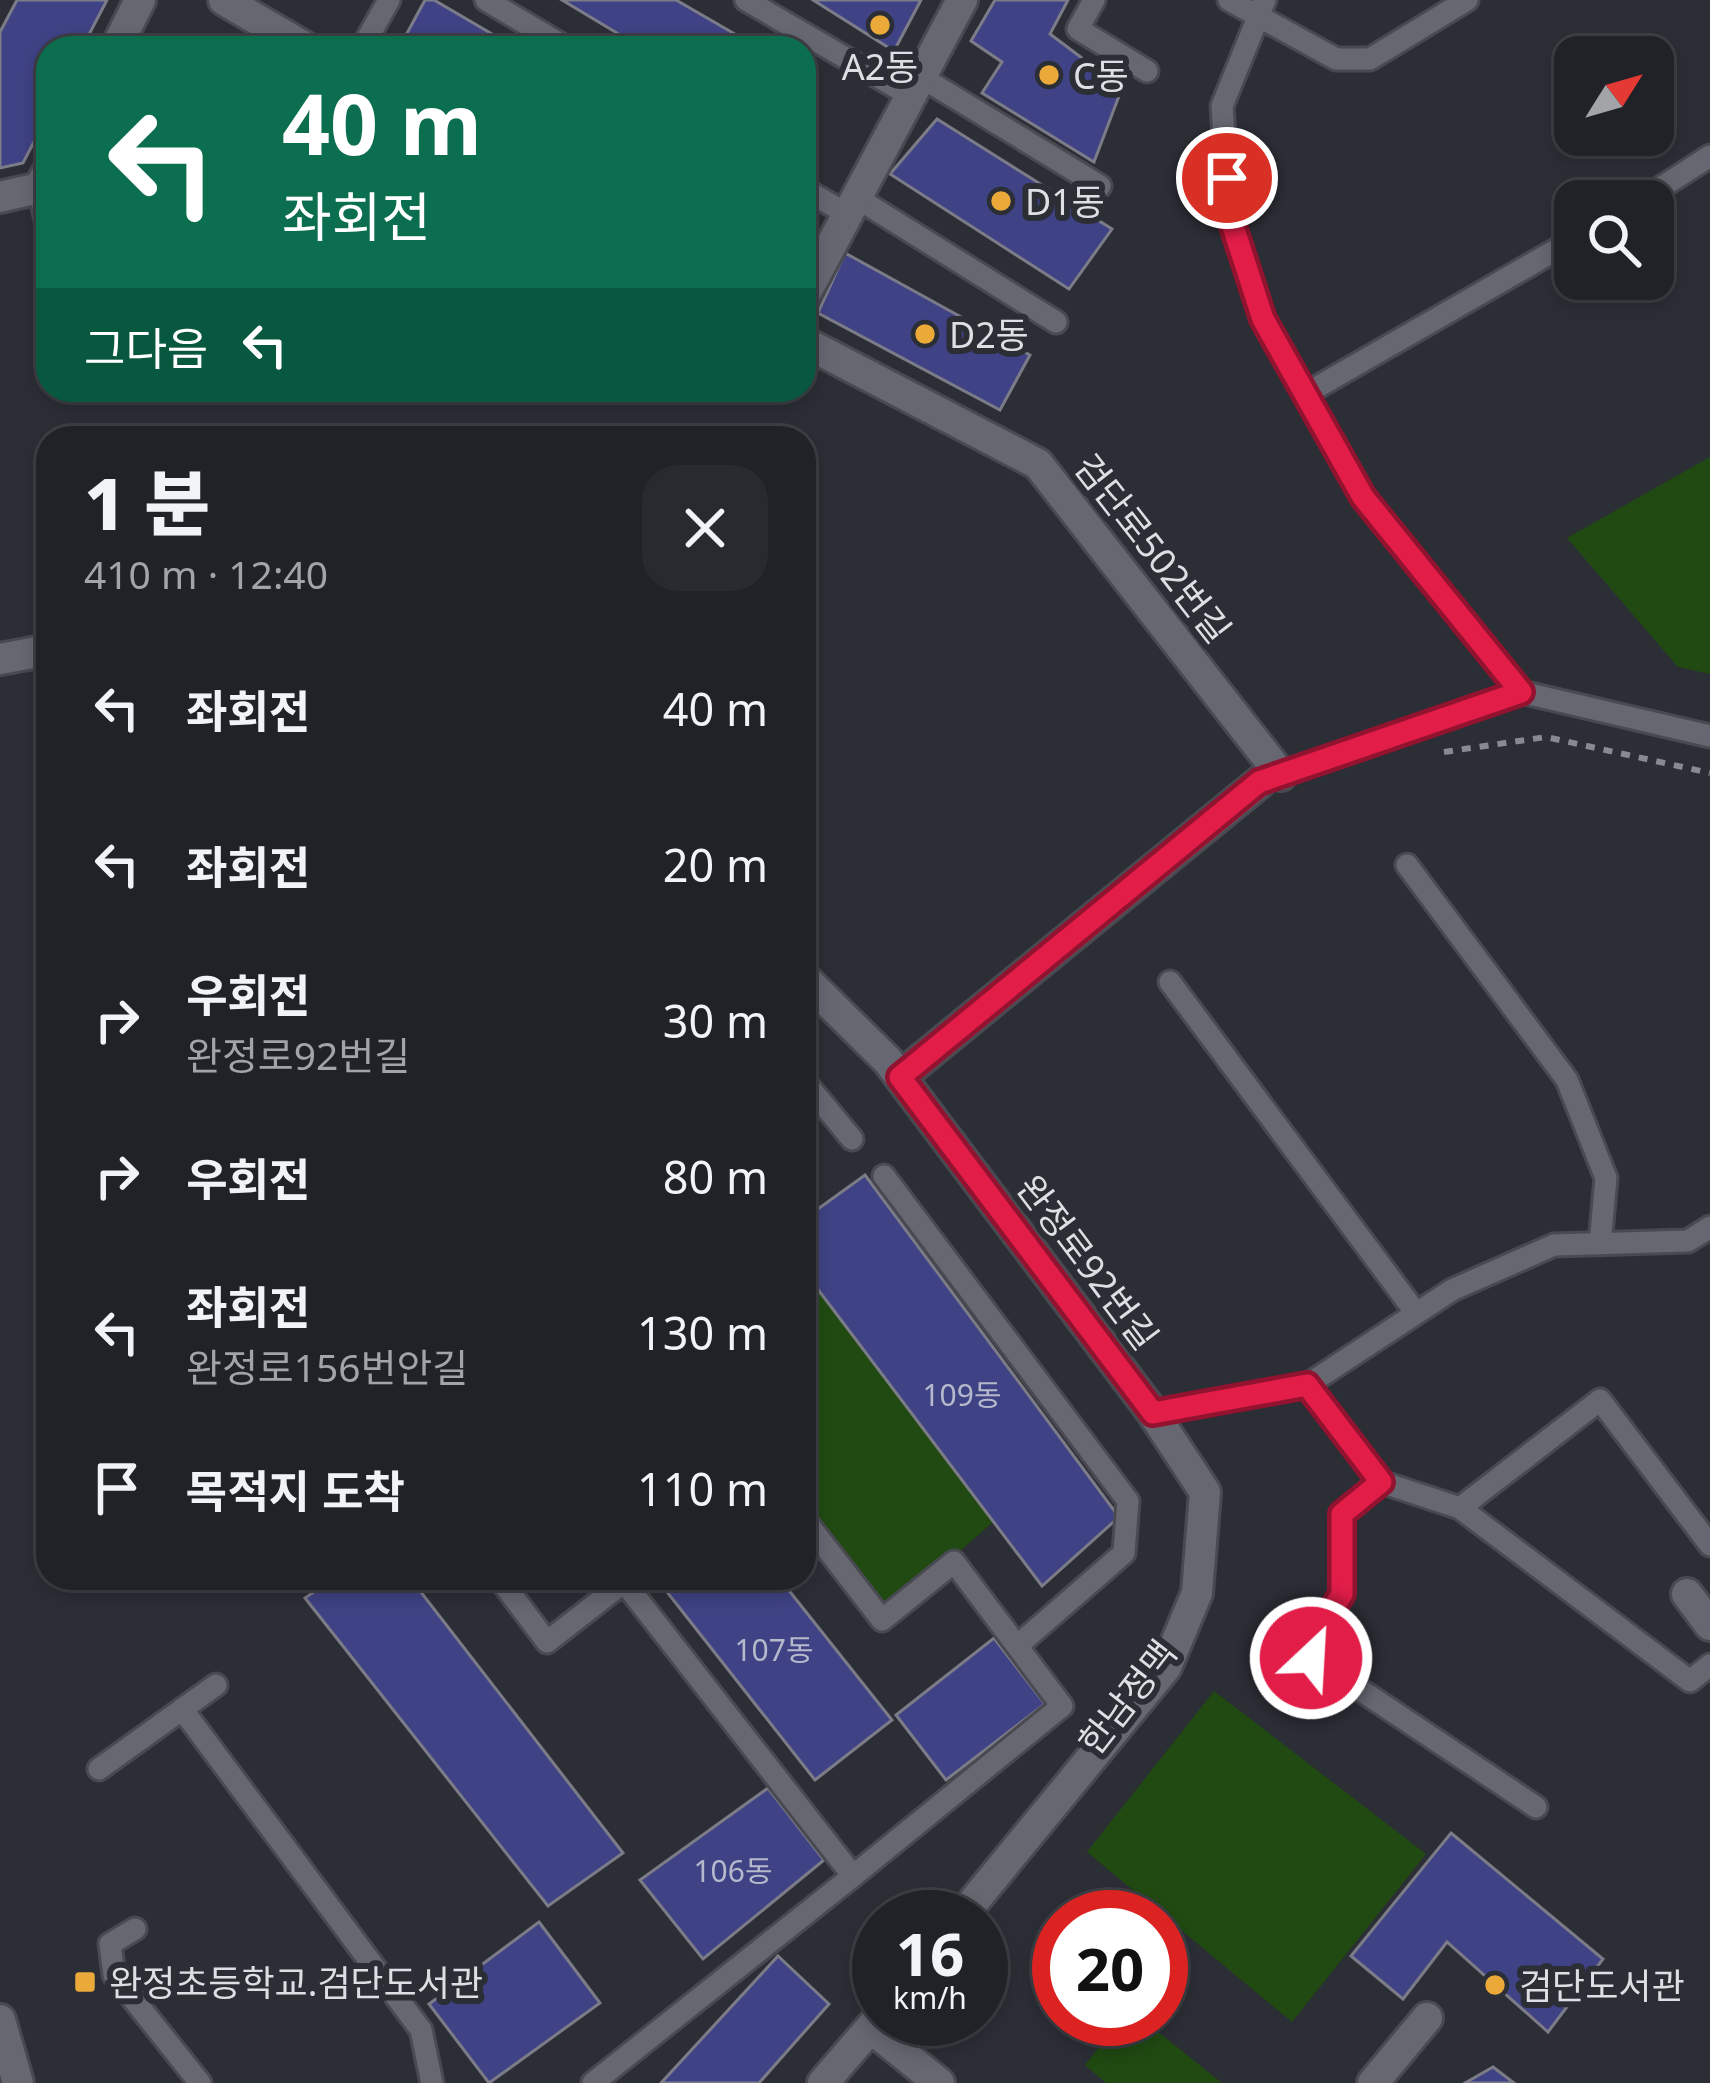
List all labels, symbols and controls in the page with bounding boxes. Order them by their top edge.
marker: A2동 [867,12,893,38]
north arrow [1554,36,1674,156]
map controls [1554,36,1674,300]
place label: A2동 [842,42,918,91]
place label: C동 [1073,51,1129,100]
marker: C동 [1036,62,1062,88]
text: 40 m [282,65,482,180]
icon: left [84,84,240,240]
pin [1176,127,1278,229]
icon: arrive [1194,145,1260,211]
place label: D1동 [1025,177,1105,226]
text: 좌회전 [282,179,431,253]
button: search [1554,180,1674,300]
marker: D1동 [988,188,1014,214]
place label: D2동 [949,310,1029,359]
icon: left [232,312,298,378]
text: 그다음 [84,317,208,378]
marker: D2동 [912,321,938,347]
street label: 검단로502번길 [1064,443,1242,653]
text: 1 분 [84,453,211,551]
button: close [642,465,768,591]
text: 410 m · 12:40 [84,547,328,600]
icon: left [84,675,150,741]
text: 40 m [663,678,768,739]
text: 좌회전 [186,680,310,741]
icon: left [84,831,150,897]
text: 20 m [663,834,768,895]
text: 좌회전 [186,836,310,897]
text: 우회전 [186,964,310,1025]
icon: right [84,987,150,1053]
text: 30 m [663,990,768,1051]
text: 완정로92번길 [186,1028,410,1081]
icon: right [84,1143,150,1209]
text: 80 m [663,1146,768,1207]
text: 우회전 [186,1148,310,1209]
street label: 완정로92번길 [1006,1165,1170,1359]
text: 좌회전 [186,1276,310,1337]
icon: left [84,1299,150,1365]
text: 130 m [637,1302,768,1363]
text: 완정로156번안길 [186,1340,468,1393]
house number: 109동 [922,1374,1002,1415]
icon: arrive [84,1455,150,1521]
text: 110 m [637,1458,768,1519]
text: 목적지 도착 [186,1460,405,1521]
position arrow [1248,1595,1374,1721]
house number: 107동 [734,1629,814,1670]
street label: 한남정맥 [1067,1630,1187,1764]
house number: 106동 [693,1850,773,1891]
speed limit sign: 20 [1032,1890,1188,2046]
text: 16 [896,1912,964,1994]
place label: 완정초등학교.검단도서관 [109,1958,483,2007]
place label: 검단도서관 [1519,1961,1685,2010]
marker: 완정초등학교.검단도서관 [72,1969,98,1995]
marker: 검단도서관 [1482,1972,1508,1998]
text: km/h [893,1977,967,2018]

